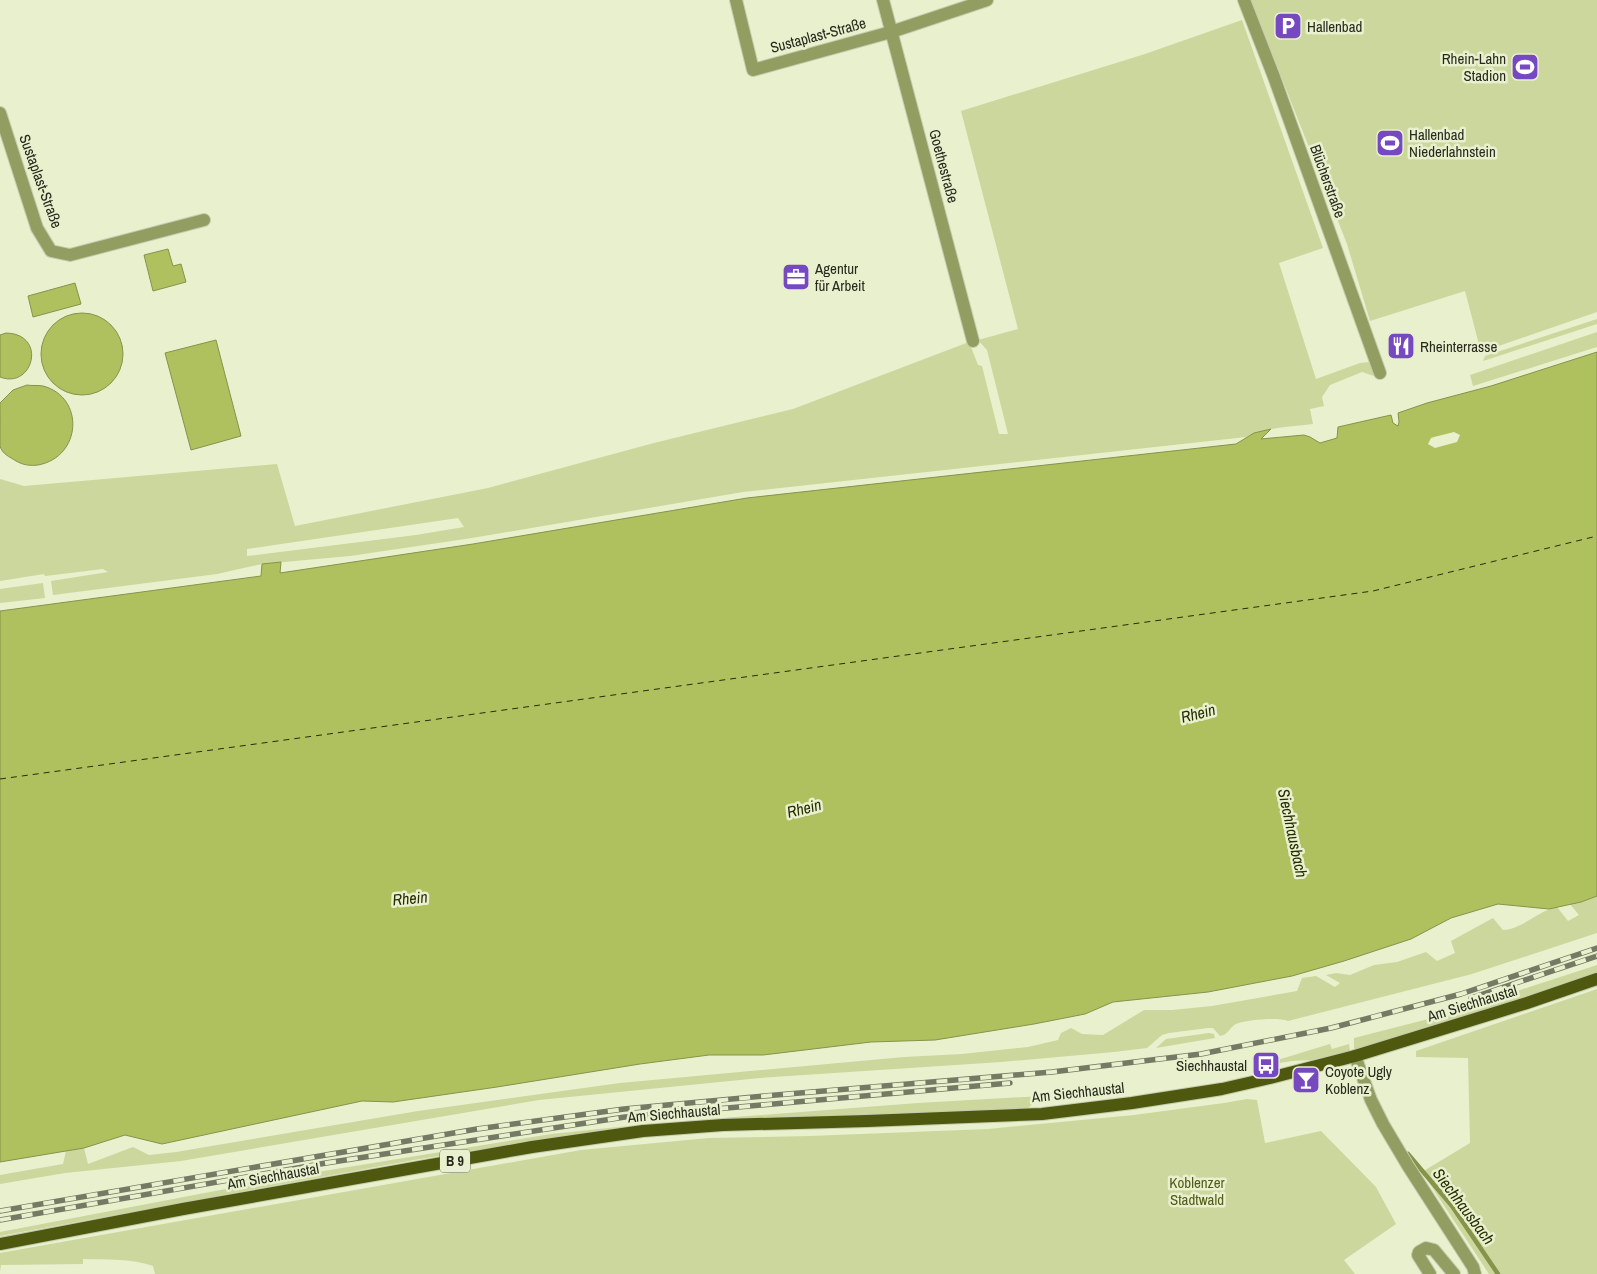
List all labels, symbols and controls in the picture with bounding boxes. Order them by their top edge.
parking icon: Hallenbad [1273,11,1303,41]
street label: Sustaplast-Straße [768,12,868,58]
place label: Hallenbad [1307,16,1362,37]
place label: Rhein-Lahn Stadion [1442,48,1506,86]
sports icon: Rhein-Lahn Stadion [1510,52,1540,82]
place label: Hallenbad Niederlahnstein [1409,124,1496,162]
street label: Goethestraße [924,127,964,205]
sports icon: Hallenbad Niederlahnstein [1375,128,1405,158]
street label: Sustaplast-Straße [14,131,68,231]
street label: Blücherstraße [1305,141,1351,221]
place label: Agentur für Arbeit [814,258,866,296]
office icon: Agentur für Arbeit [781,262,811,292]
restaurant icon: Rheinterrasse [1386,331,1416,361]
place label: Rheinterrasse [1420,336,1497,357]
water label: Rhein [1178,698,1218,728]
water label: Siechhausbach [1273,786,1313,880]
water label: Rhein [784,793,824,823]
water label: Rhein [392,886,428,910]
street label: Am Siechhaustal [1424,979,1520,1027]
bus stop icon: Siechhaustal [1251,1050,1281,1080]
place label: Siechhaustal [1176,1055,1247,1076]
place label: Coyote Ugly Koblenz [1325,1061,1393,1099]
bar icon: Coyote Ugly Koblenz [1291,1065,1321,1095]
street label: Am Siechhaustal [1030,1077,1125,1107]
street label: Am Siechhaustal [626,1098,721,1128]
road number: B 9 [440,1150,470,1172]
street label: Am Siechhaustal [224,1158,321,1195]
water label: Siechhausbach [1428,1163,1500,1249]
park label: Koblenzer Stadtwald [1169,1172,1225,1210]

